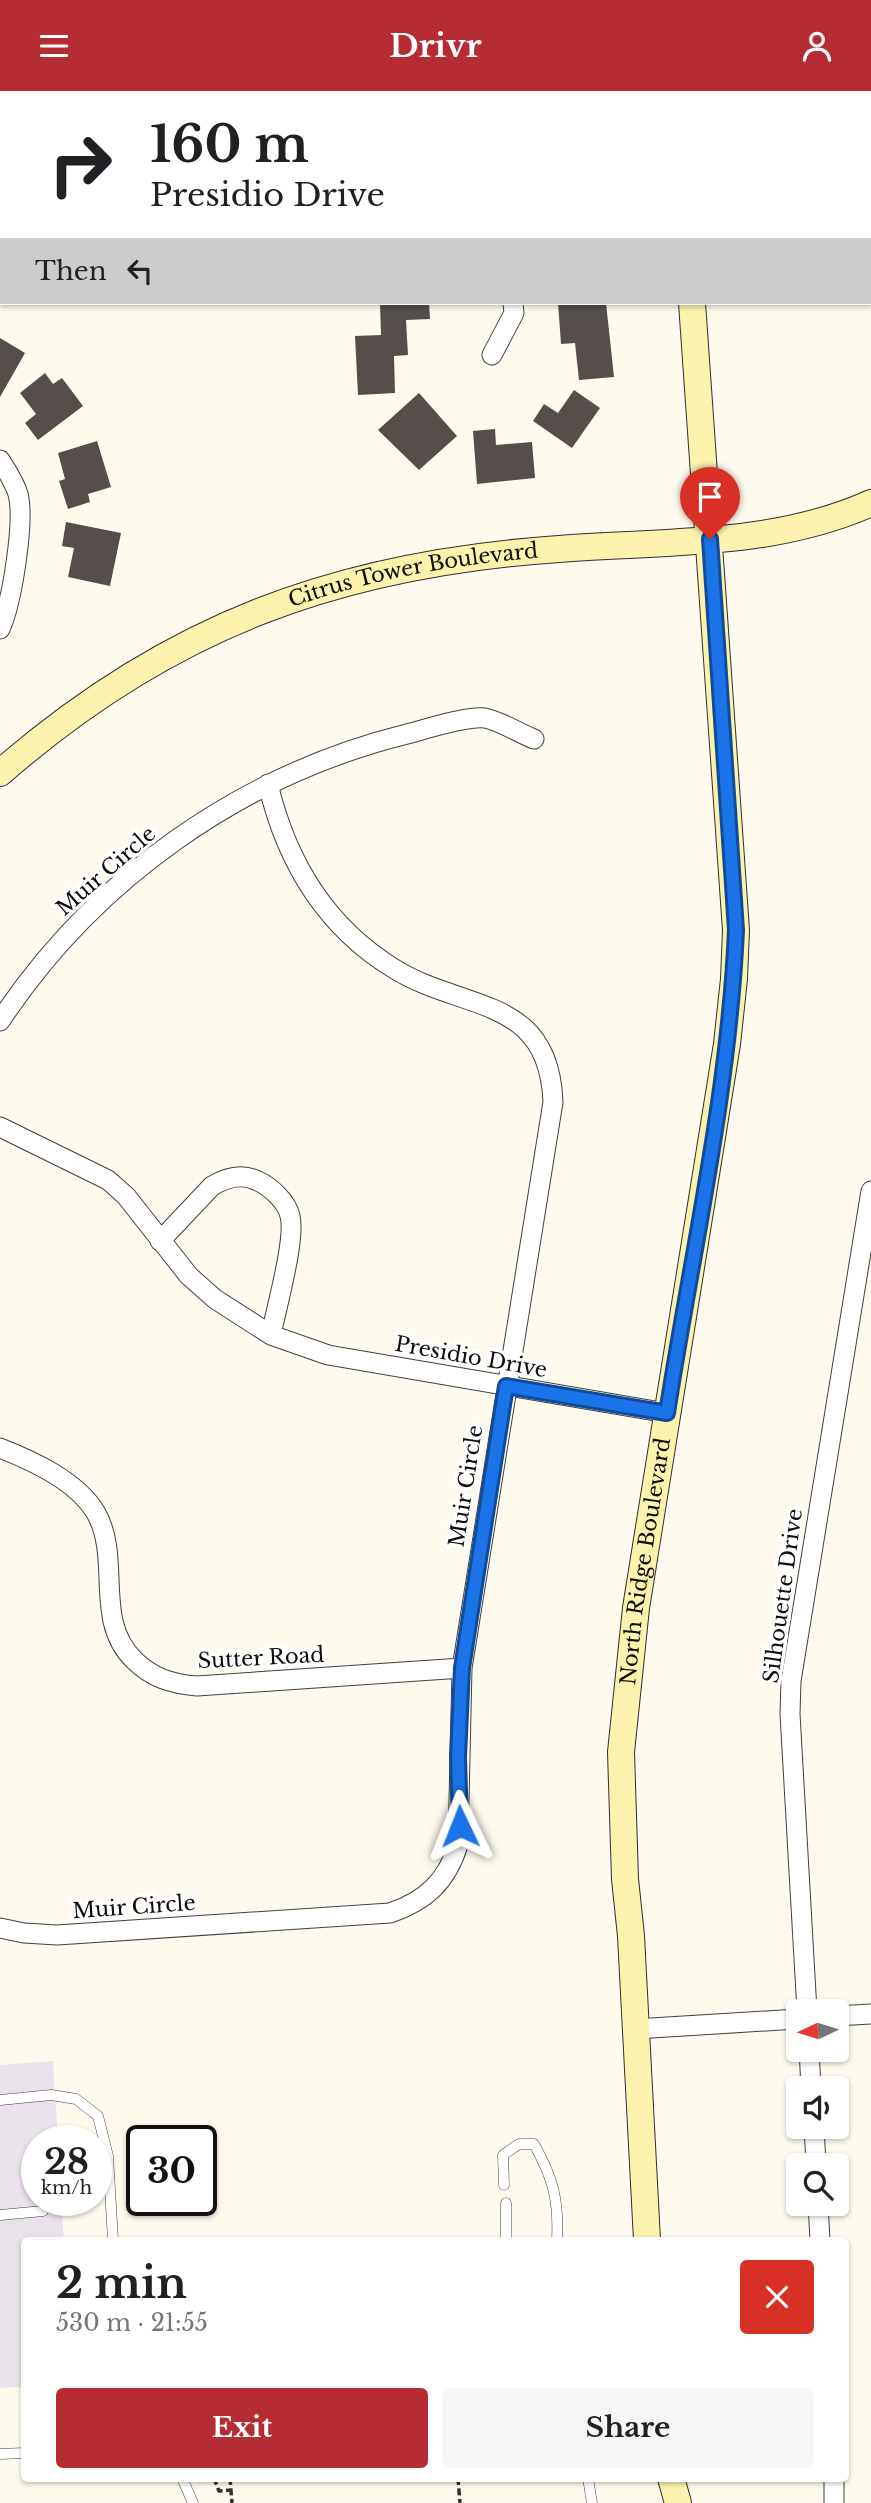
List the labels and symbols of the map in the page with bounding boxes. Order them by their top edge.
pin [680,467,740,539]
street label: Citrus Tower Boulevard [285,538,539,613]
street label: Muir Circle [51,821,161,921]
street label: Presidio Drive [393,1331,549,1383]
street label: Muir Circle [444,1423,488,1549]
street label: North Ridge Boulevard [615,1436,676,1686]
street label: Silhouette Drive [758,1507,808,1685]
street label: Sutter Road [197,1642,325,1674]
position arrow [423,1789,497,1863]
street label: Muir Circle [72,1890,196,1924]
north arrow [786,1999,849,2061]
speed limit sign: 30 [126,2125,217,2216]

